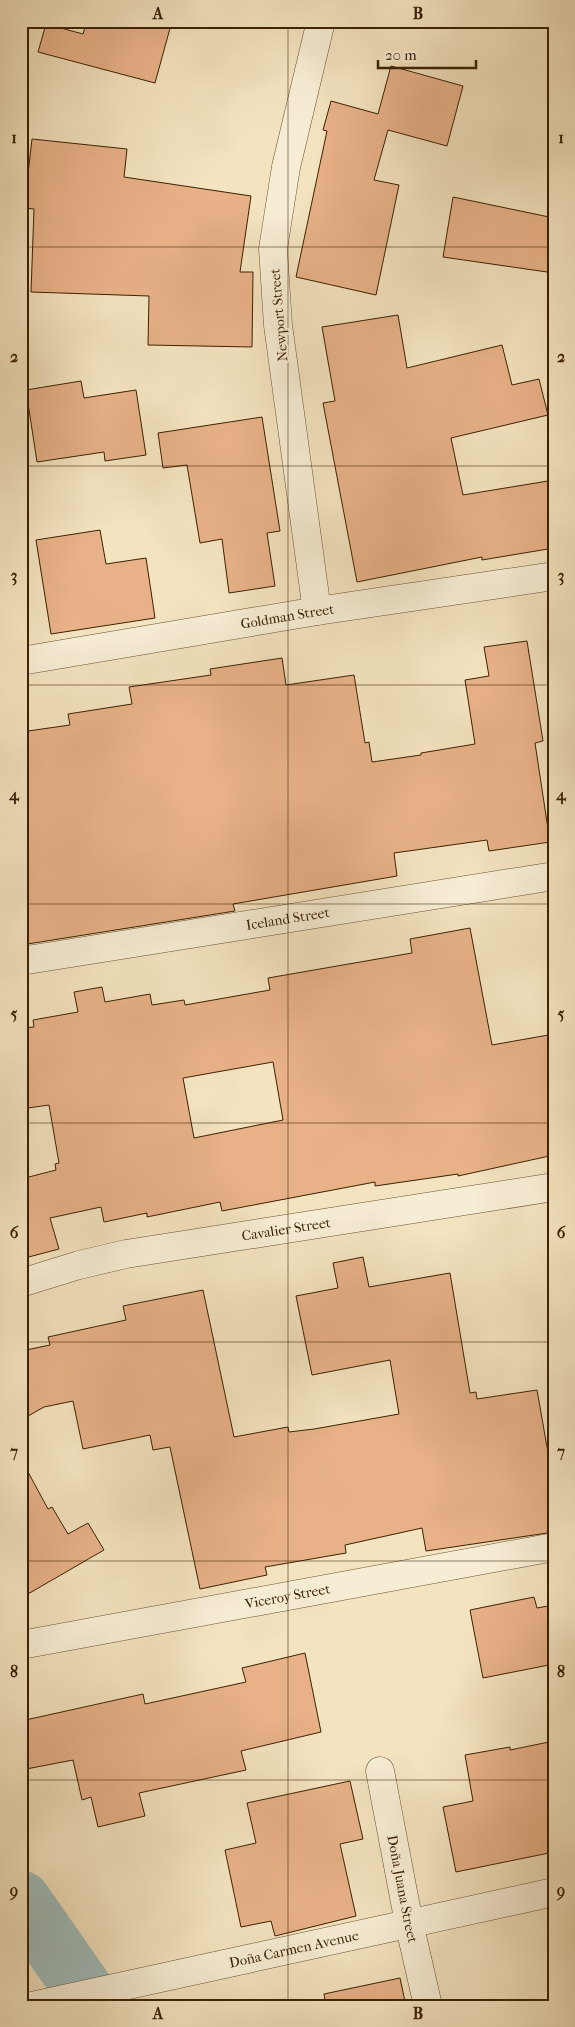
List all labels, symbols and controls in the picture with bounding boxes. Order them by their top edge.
text: A [152,4,164,23]
text: B [413,4,423,23]
scale bar [378,38,475,70]
text: 20 m [385,46,417,64]
text: 1 [11,128,17,147]
text: 1 [558,128,564,147]
street label: Newport Street [266,268,292,362]
text: 2 [10,347,18,366]
text: 2 [557,347,565,366]
text: 3 [11,566,17,586]
text: 3 [558,566,564,586]
street label: Goldman Street [239,600,335,632]
text: 4 [8,785,20,805]
text: 4 [555,785,567,805]
street label: Iceland Street [245,903,331,934]
text: 5 [11,1004,18,1023]
text: 5 [558,1004,565,1023]
street label: Cavalier Street [240,1214,332,1244]
text: 6 [10,1223,19,1242]
text: 6 [557,1223,566,1242]
text: 7 [9,1442,18,1461]
text: 7 [556,1442,565,1461]
street label: Viceroy Street [243,1580,331,1612]
text: 8 [10,1662,18,1681]
text: 8 [557,1662,565,1681]
street label: Doña Juana Street [384,1834,422,1944]
text: 9 [9,1881,18,1901]
text: 9 [556,1881,565,1901]
street label: Doña Carmen Avenue [227,1926,360,1971]
text: A [152,2004,164,2023]
text: B [413,2004,423,2023]

